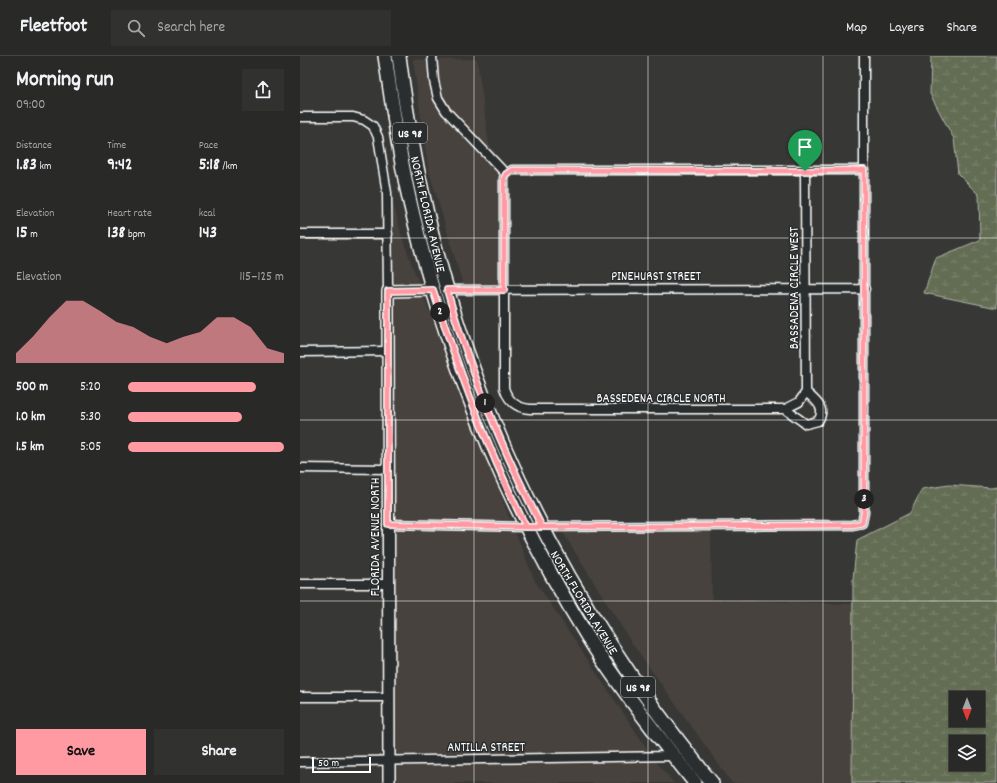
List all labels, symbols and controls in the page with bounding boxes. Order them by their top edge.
search box [111,10,391,46]
text: Fleetfoot [20,14,87,41]
icon: search [125,17,147,39]
text: Search here [157,17,225,39]
text: Map [846,18,867,38]
text: Layers [889,18,924,38]
text: Share [946,18,977,38]
text: Morning run [16,65,114,96]
button: share [242,69,284,111]
text: 09:00 [16,96,45,115]
road number: US 98 [393,123,427,143]
pin [788,130,822,171]
icon: arrive [794,136,816,158]
text: Distance [16,138,52,154]
text: Time [107,138,126,154]
text: Pace [199,138,218,154]
text: 1.83 [16,154,37,178]
text: 9:42 [107,154,132,178]
text: 5:18 [199,154,220,178]
street label: NORTH FLORIDA AVENUE [404,155,449,275]
text: km [37,159,52,175]
text: /km [220,159,238,175]
text: Elevation [16,206,54,222]
text: Heart rate [107,206,152,222]
text: kcal [199,206,215,222]
text: 15 [16,222,28,246]
text: 138 [107,222,125,246]
text: 143 [199,222,217,246]
text: m [28,227,38,243]
text: bpm [125,227,145,243]
street label: BASSADENA CIRCLE WEST [786,227,805,349]
text: Elevation [16,268,61,287]
text: 115–125 m [239,268,284,287]
street label: PINEHURST STREET [611,268,701,287]
pin: 2 [430,302,450,322]
text: 2 [438,304,442,320]
text: 500 m [16,378,48,397]
text: 5:20 [80,378,101,397]
street label: BASSEDENA CIRCLE NORTH [596,390,726,409]
pin: 1 [475,393,495,413]
text: 1 [484,395,486,411]
text: 1.0 km [16,408,45,427]
text: 5:30 [80,408,101,427]
text: 1.5 km [16,438,44,457]
text: 5:05 [80,438,101,457]
street label: FLORIDA AVENUE NORTH [367,478,386,596]
pin: 3 [854,489,874,509]
text: 3 [862,491,866,507]
street label: NORTH FLORIDA AVENUE [544,548,622,659]
road number: US 98 [621,677,655,697]
north arrow [949,691,985,727]
map controls [949,691,985,771]
button: Save [16,729,146,775]
button: Share [154,729,284,775]
button: layers [949,735,985,771]
street label: ANTILLA STREET [447,739,525,758]
scale bar [312,755,371,774]
text: 50 m [318,756,339,772]

